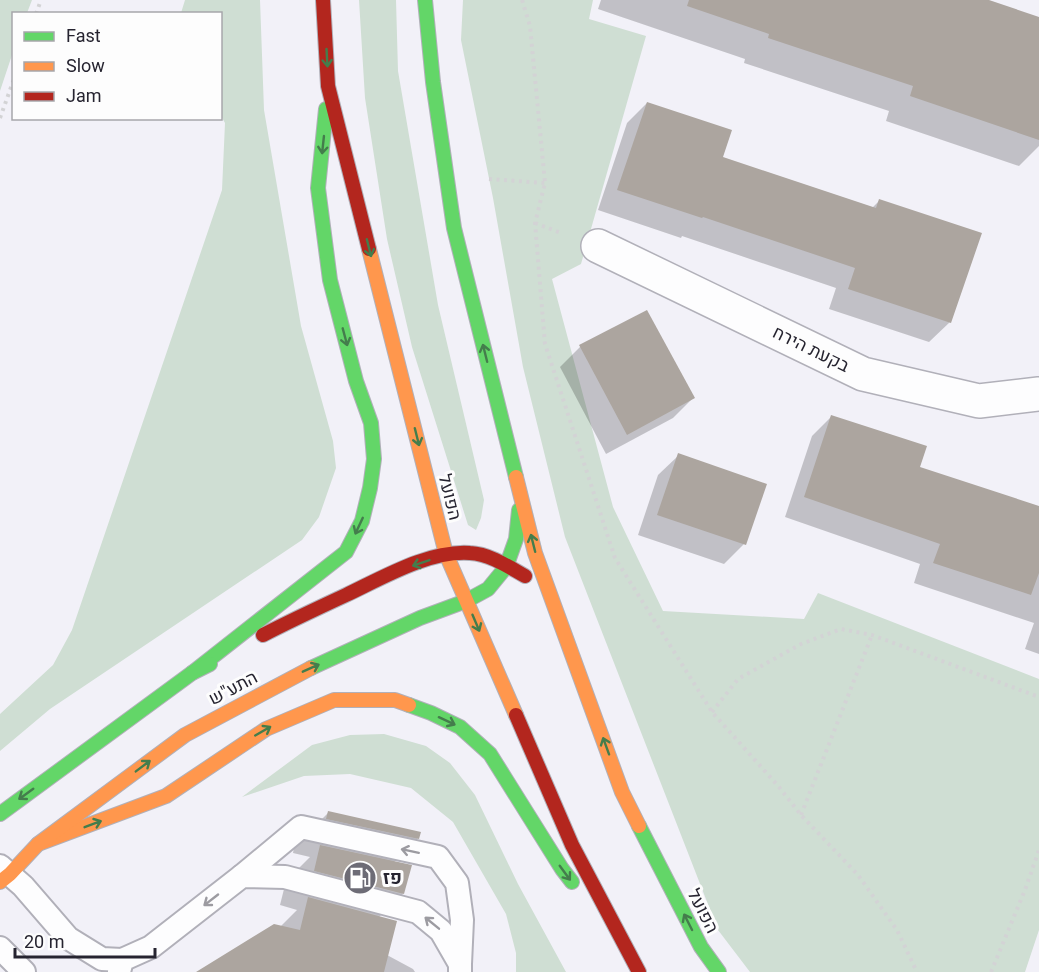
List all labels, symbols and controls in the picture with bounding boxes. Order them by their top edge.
legend [12,12,222,120]
text: Fast [66,25,101,46]
one-way arrow [321,48,332,68]
text: Slow [66,55,105,76]
text: Jam [66,85,102,106]
one-way arrow [317,134,328,154]
one-way arrow [364,238,376,257]
street label: בקעת הירח [770,321,853,376]
one-way arrow [339,327,351,346]
one-way arrow [479,344,491,363]
one-way arrow [411,428,423,447]
street label: הפועל [435,472,466,522]
one-way arrow [353,516,365,534]
one-way arrow [526,533,538,552]
one-way arrow [412,558,431,569]
one-way arrow [470,613,482,631]
one-way arrow [302,662,320,673]
street label: התע"ש [205,666,261,709]
one-way arrow [438,716,456,727]
one-way arrow [254,725,271,737]
one-way arrow [599,737,610,756]
one-way arrow [135,760,151,773]
one-way arrow [18,788,34,800]
one-way arrow [83,817,102,828]
one-way arrow [401,844,420,856]
fuel station icon: פז [342,860,378,896]
one-way arrow [559,864,571,880]
place label: פז [383,867,402,888]
street label: הפועל [683,885,723,936]
one-way arrow [204,893,220,906]
one-way arrow [682,913,694,931]
one-way arrow [425,916,440,930]
scale bar [15,921,154,959]
text: 20 m [24,931,64,952]

